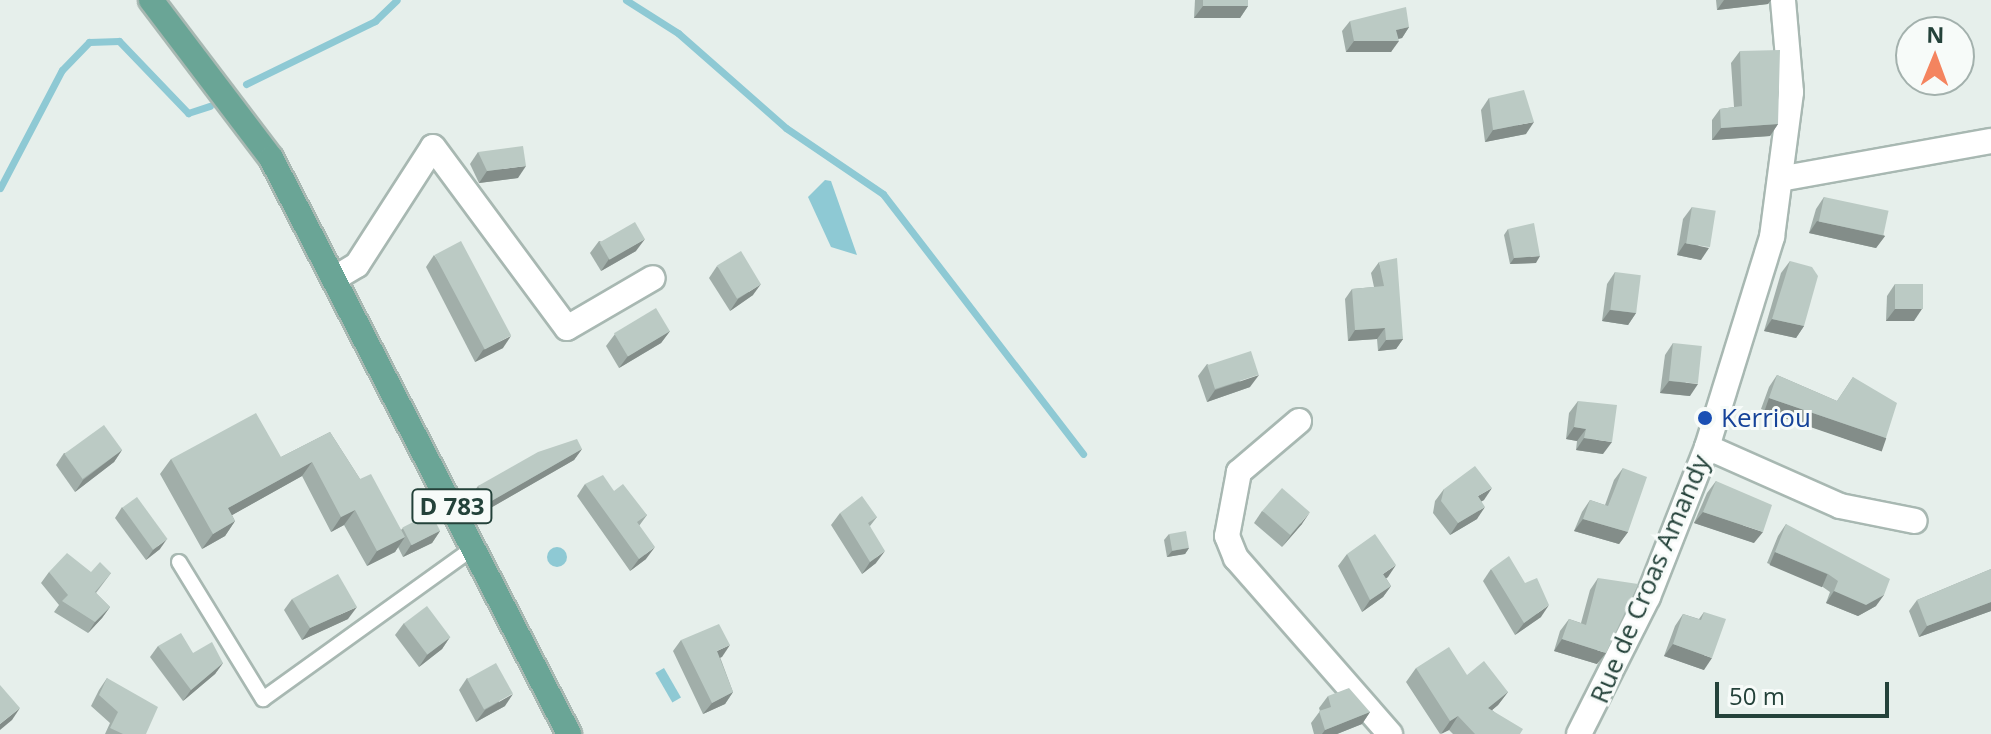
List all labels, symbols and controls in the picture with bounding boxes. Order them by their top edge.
north arrow [1895,16,1975,96]
text: N [1926,19,1945,49]
place label: Kerriou [1721,402,1811,434]
marker: Kerriou [1696,409,1714,427]
street label: Rue de Croas Amandy [1584,450,1716,708]
road number: D 783 [410,486,494,526]
scale bar [1719,666,1893,716]
text: 50 m [1729,679,1785,712]

